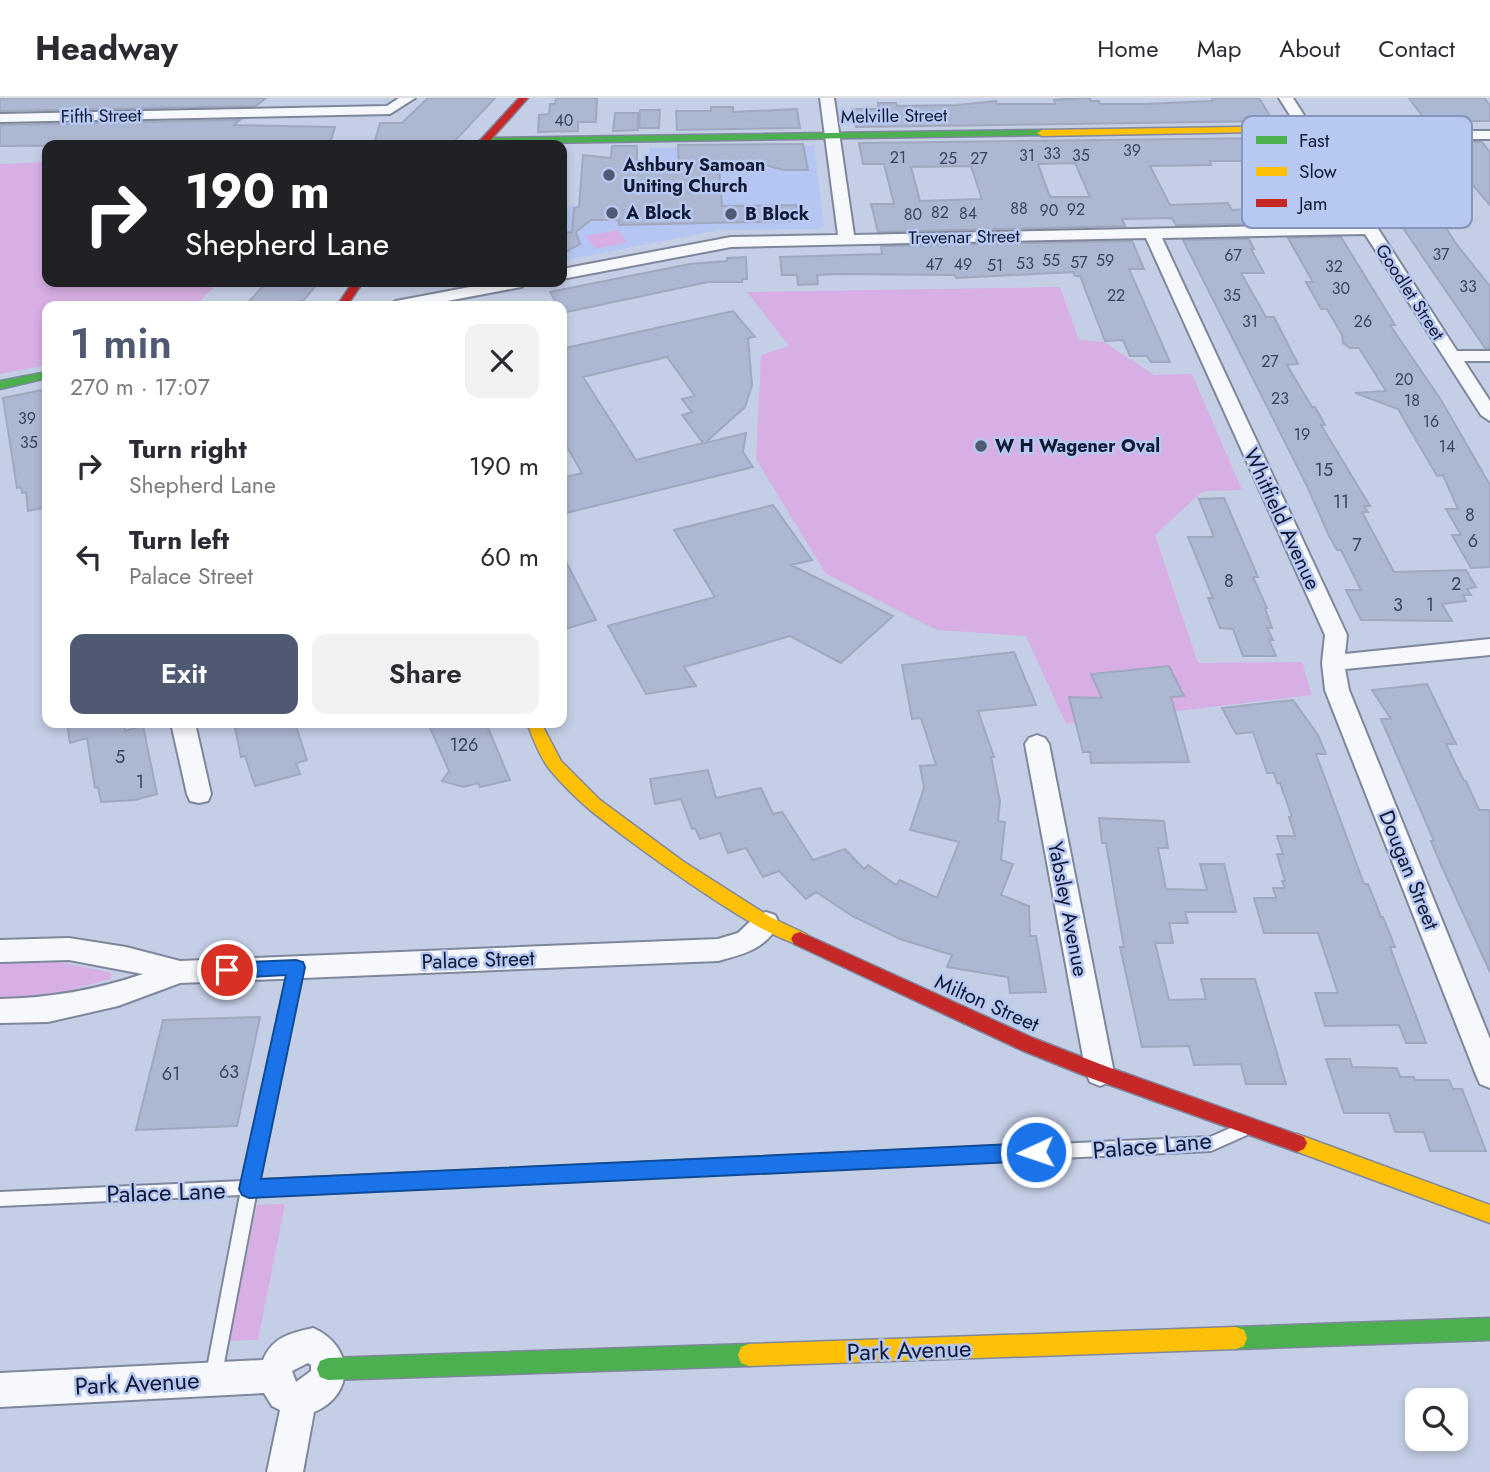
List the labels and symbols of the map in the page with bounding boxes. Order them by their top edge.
street label: Fifth Street [60,102,142,130]
street label: Melville Street [841,102,948,130]
house number: 40 [555,109,573,132]
legend [1242,116,1472,228]
text: Fast [1299,127,1330,154]
house number: 39 [1123,139,1141,162]
house number: 33 [1043,142,1061,165]
house number: 31 [1019,144,1035,167]
house number: 35 [1072,144,1090,167]
house number: 21 [890,146,906,169]
house number: 25 [939,147,957,170]
house number: 27 [970,147,988,170]
place label: Ashbury Samoan Uniting Church [622,152,765,199]
text: Slow [1299,158,1337,185]
marker: Ashbury Samoan Uniting Church [601,167,617,183]
text: Jam [1296,190,1328,217]
house number: 88 [1010,197,1028,220]
house number: 92 [1067,198,1085,221]
house number: 90 [1040,199,1058,222]
place label: A Block [625,200,692,226]
place label: B Block [745,201,810,227]
house number: 82 [931,201,949,224]
house number: 84 [959,202,977,225]
house number: 80 [904,203,922,226]
marker: A Block [604,205,620,221]
marker: B Block [723,206,739,222]
street label: Trevenar Street [908,223,1021,251]
street label: Goodlet Street [1369,239,1451,346]
house number: 37 [1433,243,1450,266]
house number: 67 [1224,244,1242,267]
house number: 55 [1042,249,1060,272]
house number: 59 [1096,249,1114,272]
house number: 57 [1070,251,1088,274]
house number: 53 [1016,252,1034,275]
house number: 47 [925,253,943,276]
house number: 49 [954,253,972,276]
house number: 51 [987,254,1003,277]
house number: 32 [1325,255,1343,278]
house number: 33 [1459,275,1477,298]
house number: 30 [1332,277,1350,300]
house number: 22 [1107,284,1125,307]
house number: 35 [1223,284,1241,307]
house number: 31 [1242,310,1258,333]
house number: 26 [1354,310,1372,333]
house number: 27 [1261,350,1279,373]
house number: 20 [1395,368,1413,391]
house number: 23 [1271,387,1289,410]
house number: 18 [1404,389,1420,412]
house number: 39 [18,407,36,430]
house number: 16 [1423,410,1439,433]
house number: 19 [1294,423,1310,446]
house number: 35 [20,431,38,454]
place label: W H Wagener Oval [995,433,1160,459]
house number: 14 [1439,435,1455,458]
marker: W H Wagener Oval [973,438,989,454]
street label: Whitfield Avenue [1236,443,1328,595]
house number: 15 [1315,457,1333,483]
house number: 11 [1333,489,1349,515]
house number: 8 [1465,502,1475,528]
house number: 6 [1468,528,1478,554]
house number: 7 [1352,532,1362,558]
house number: 8 [1224,568,1234,594]
house number: 2 [1451,571,1461,597]
house number: 3 [1393,592,1403,618]
house number: 1 [1426,592,1434,618]
house number: 126 [450,732,478,758]
house number: 5 [115,744,125,770]
house number: 1 [136,769,144,795]
street label: Dougan Street [1371,806,1447,934]
street label: Yabsley Avenue [1040,839,1096,979]
pin [197,940,257,1000]
street label: Palace Street [421,943,535,977]
street label: Milton Street [930,967,1044,1039]
house number: 63 [219,1059,239,1085]
house number: 61 [162,1061,180,1087]
position arrow [999,1115,1073,1189]
street label: Palace Lane [1091,1122,1213,1168]
street label: Palace Lane [106,1172,226,1212]
street label: Park Avenue [846,1330,972,1370]
street label: Park Avenue [74,1362,200,1404]

